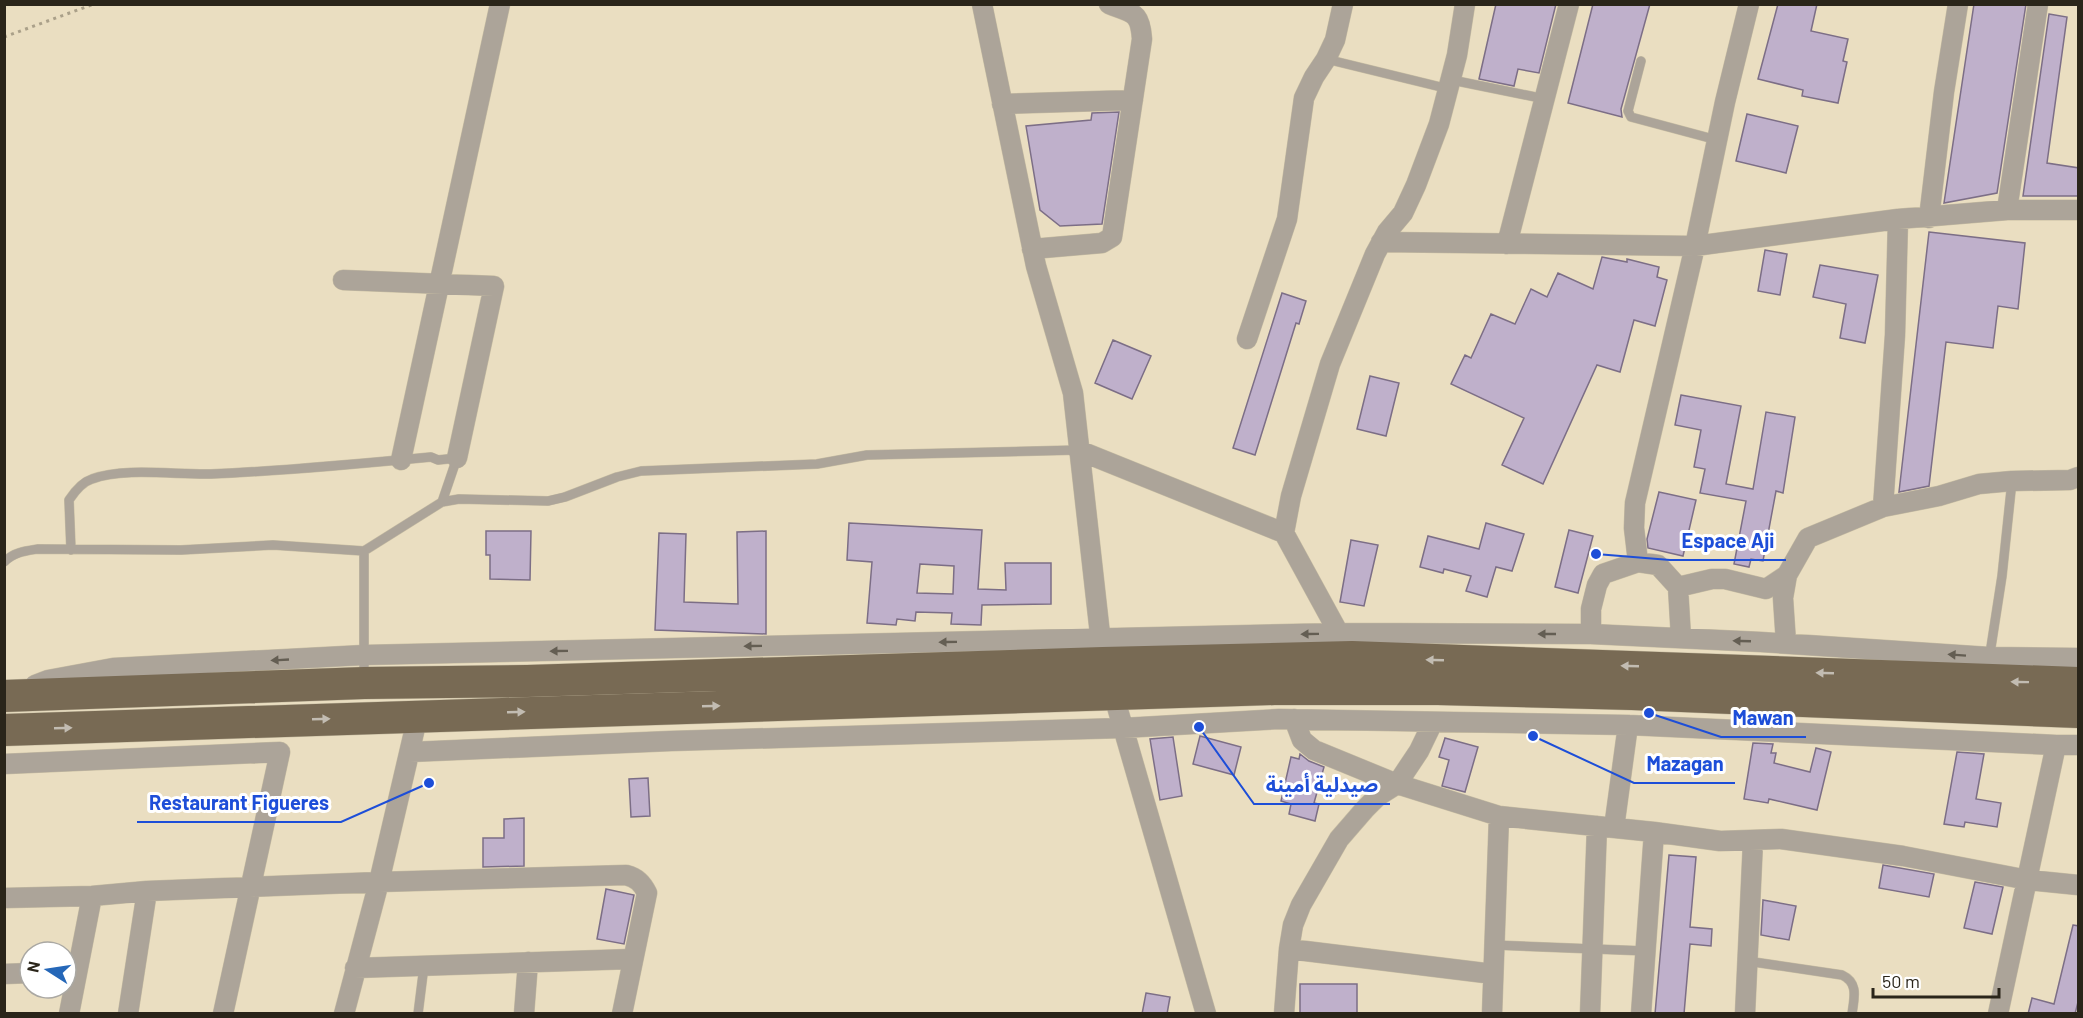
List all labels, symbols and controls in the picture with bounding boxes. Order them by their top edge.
callout: Espace Aji [1670,522,1786,560]
text: Espace Aji [1682,528,1774,552]
one-way arrow [1300,629,1319,639]
one-way arrow [1537,629,1556,639]
one-way arrow [1732,636,1751,645]
one-way arrow [939,637,958,646]
one-way arrow [744,641,763,651]
one-way arrow [549,646,568,656]
one-way arrow [1948,650,1967,660]
one-way arrow [270,655,289,664]
one-way arrow [1426,655,1445,665]
one-way arrow [1621,662,1640,671]
one-way arrow [1816,668,1835,678]
one-way arrow [2011,677,2030,686]
callout: Mawan [1721,699,1806,737]
one-way arrow [701,701,720,710]
text: Mawan [1732,705,1794,729]
one-way arrow [506,707,525,717]
one-way arrow [311,714,330,724]
one-way arrow [53,723,72,733]
callout: Mazagan [1634,745,1735,783]
text: Mazagan [1646,751,1724,775]
callout: صيدلية أمينة [1254,766,1390,804]
text: صيدلية أمينة [1266,772,1378,797]
callout: Restaurant Figueres [137,784,341,822]
text: Restaurant Figueres [149,790,329,814]
north arrow [18,940,78,1000]
text: N [22,960,43,974]
scale bar [1873,961,1999,999]
text: 50 m [1882,970,1920,992]

